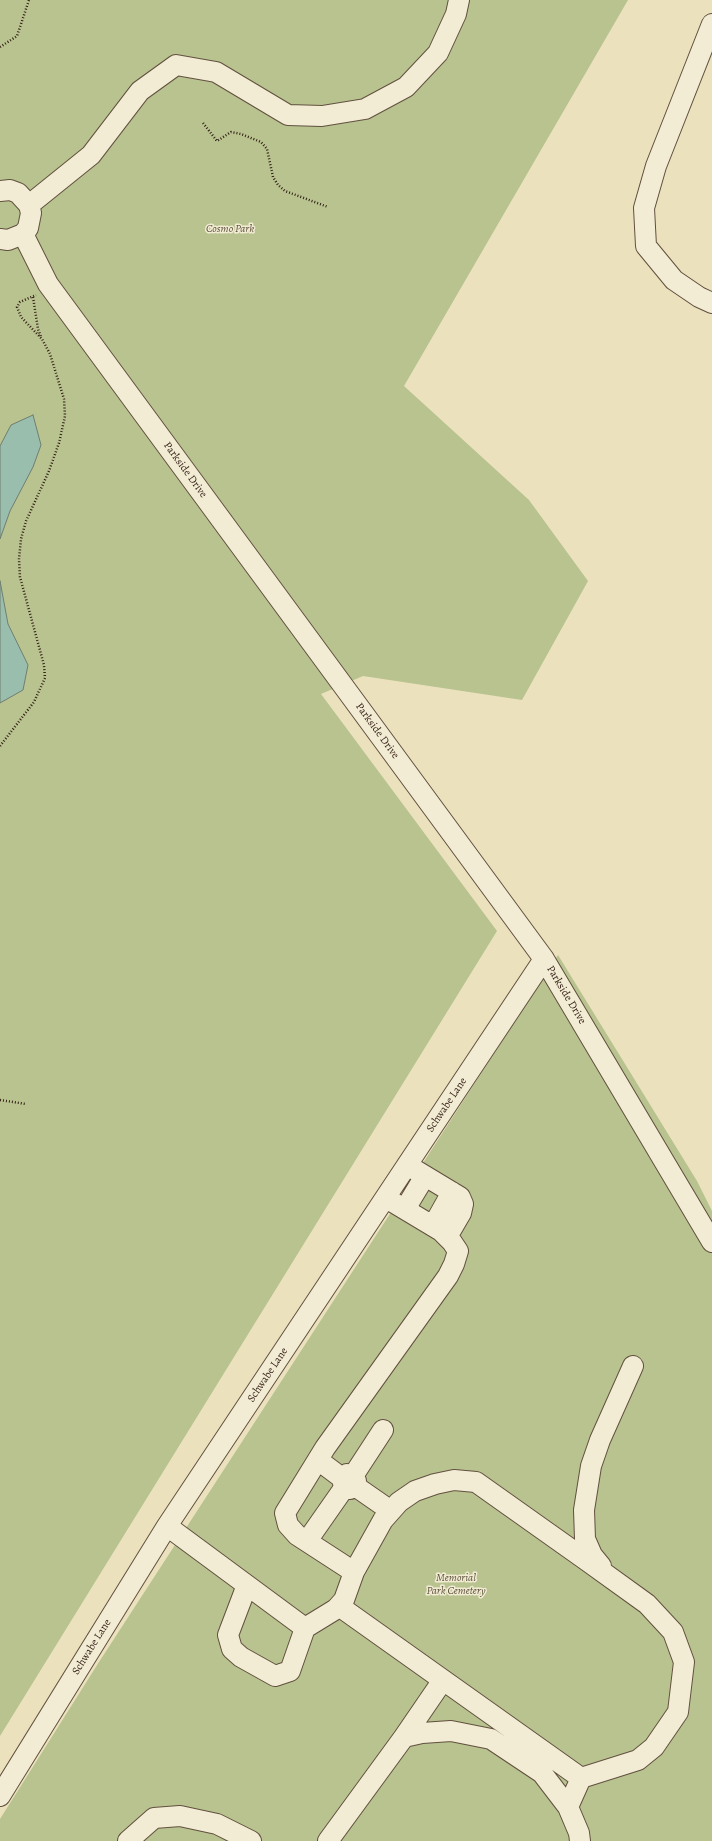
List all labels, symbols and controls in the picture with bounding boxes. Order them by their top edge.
park label: Cosmo Park [206,222,254,236]
street label: Parkside Drive [160,439,210,501]
street label: Parkside Drive [352,700,402,762]
street label: Parkside Drive [543,963,589,1027]
street label: Schwabe Lane [424,1075,470,1135]
street label: Schwabe Lane [245,1345,291,1405]
park label: Memorial Park Cemetery [426,1571,486,1597]
street label: Schwabe Lane [70,1617,114,1677]

